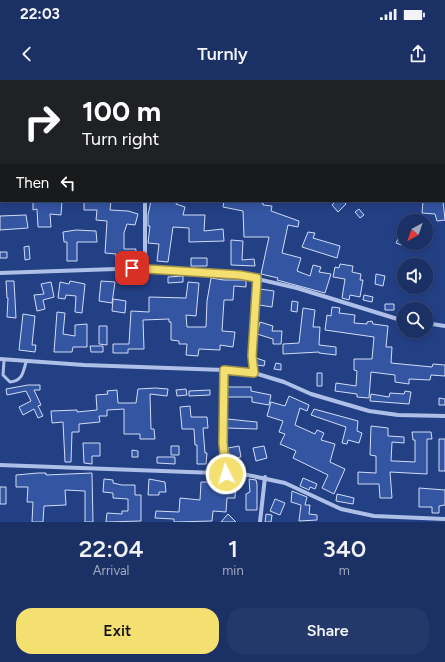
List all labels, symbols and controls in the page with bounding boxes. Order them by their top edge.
text: 22:03 [20,5,60,23]
icon: back [16,43,38,65]
text: Turnly [197,43,248,65]
icon: share [407,43,429,65]
text: 100 m [82,94,161,128]
icon: right [16,96,68,148]
text: Turn right [82,128,159,150]
icon: left [57,172,79,194]
text: Then [16,174,49,192]
north arrow [397,214,433,250]
map controls [397,214,433,338]
pin [115,251,149,285]
icon: arrive [121,257,143,279]
button: sound [397,258,433,294]
button: search [397,302,433,338]
position arrow [205,453,247,495]
text: 22:04 [79,534,144,563]
text: 1 [228,534,238,563]
text: 340 [322,534,366,563]
text: Arrival [93,563,130,578]
text: min [222,563,244,578]
text: m [339,563,350,578]
button: Exit [16,608,219,654]
button: Share [227,608,429,654]

